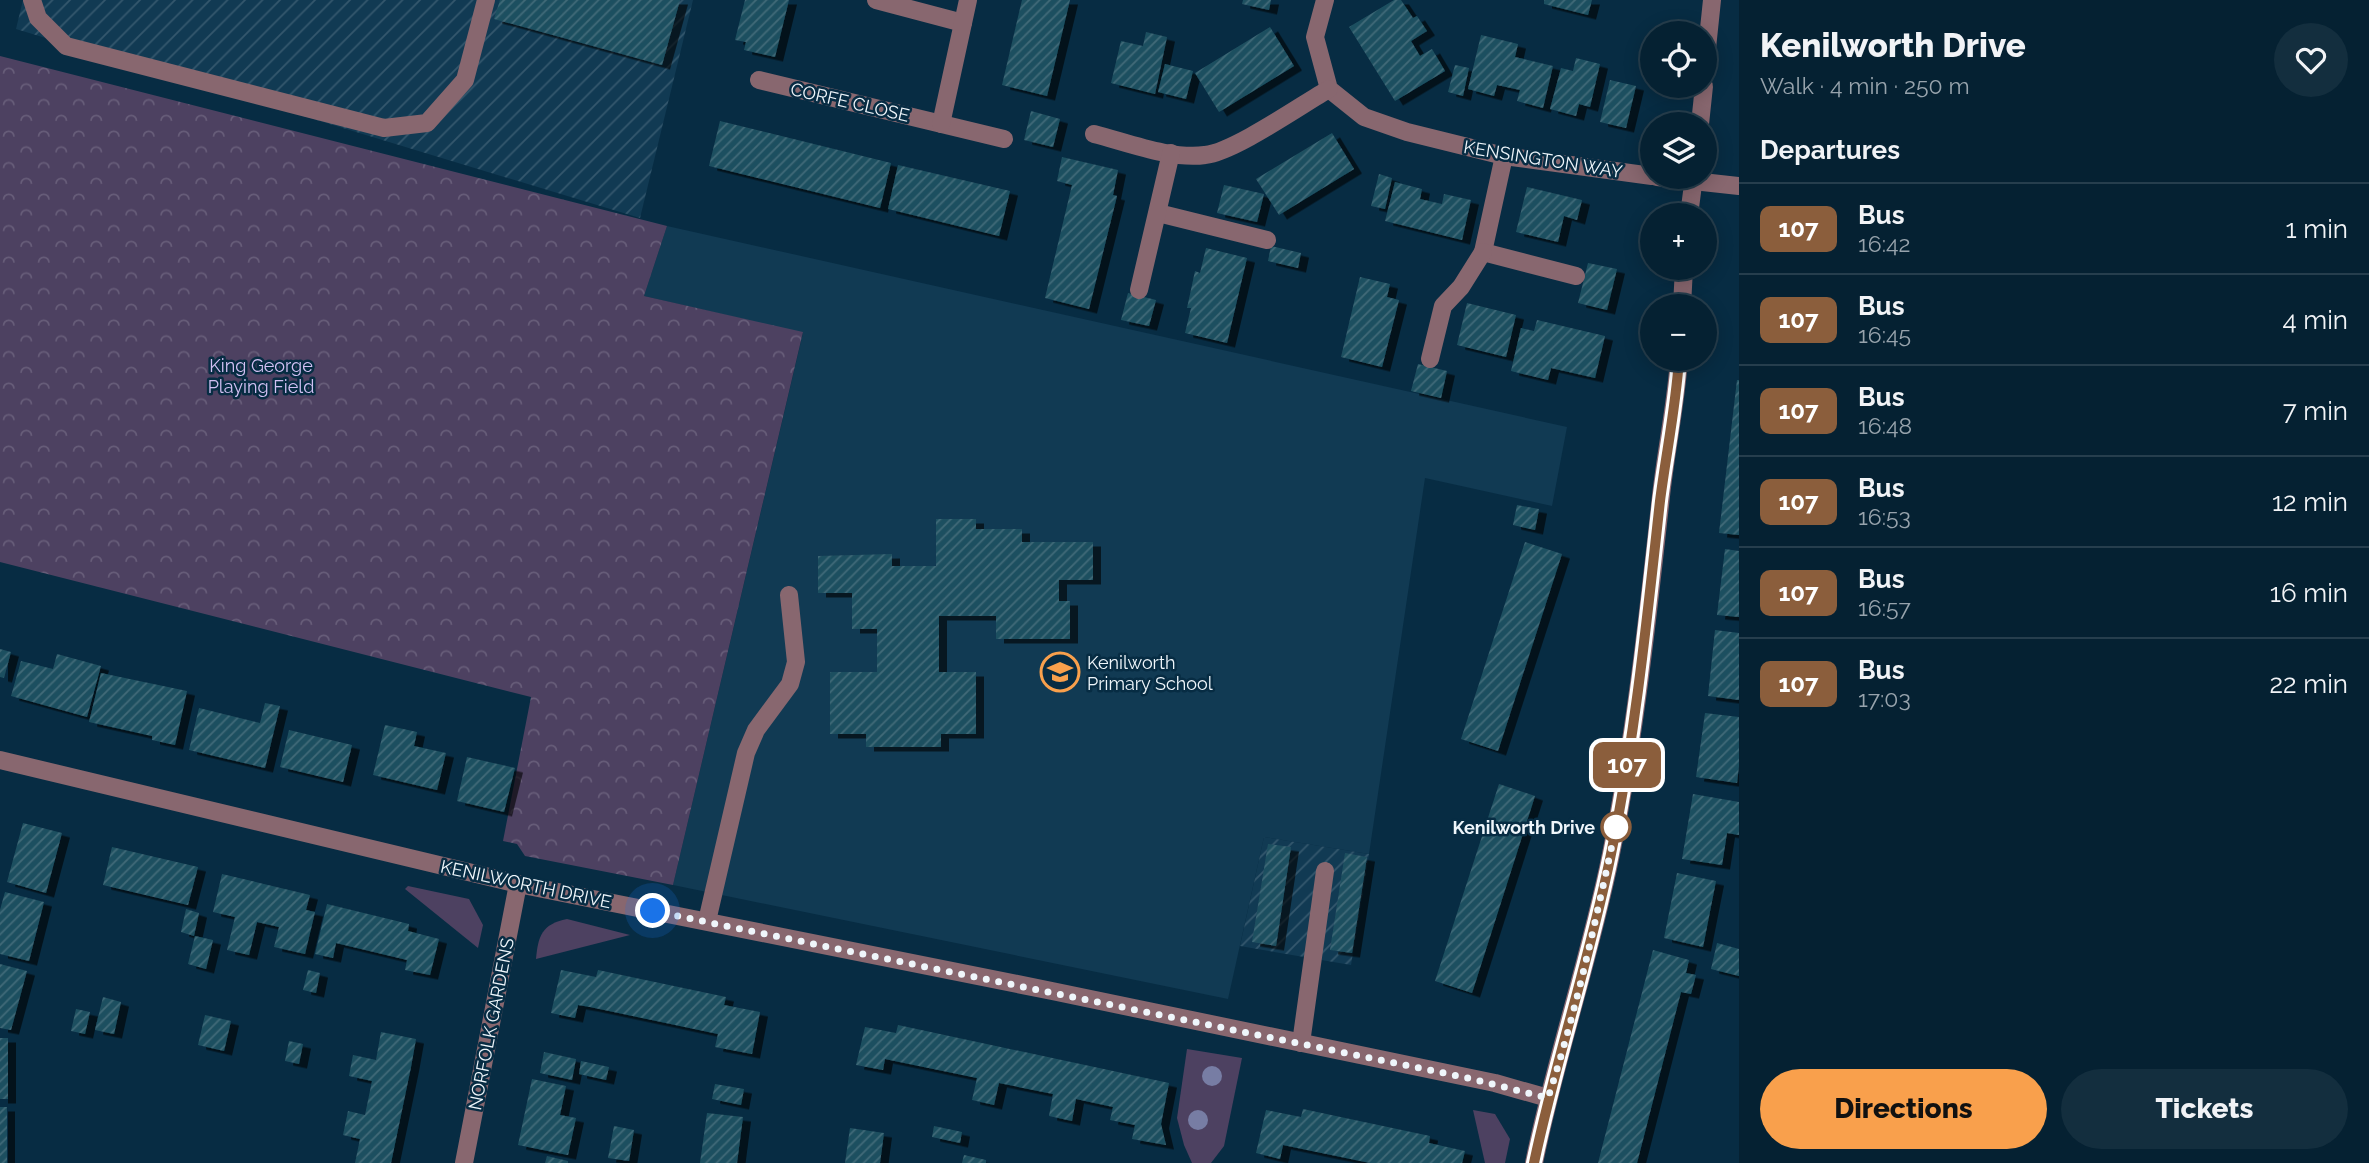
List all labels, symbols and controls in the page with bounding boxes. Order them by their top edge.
map controls [1640,21,1717,371]
button: locate [1640,21,1717,98]
button: heart [2274,23,2348,97]
text: Kenilworth Drive [1760,26,2026,65]
text: Walk · 4 min · 250 m [1760,72,1970,99]
street label: CORFE CLOSE [789,78,912,126]
button: layers [1640,112,1717,189]
text: Departures [1760,135,1900,165]
street label: KENSINGTON WAY [1462,136,1624,182]
text: Bus [1858,200,1905,230]
button: + [1640,203,1717,280]
text: 107 [1778,214,1819,243]
text: 1 min [2286,214,2348,244]
text: 16:42 [1858,230,1911,257]
text: Bus [1858,291,1905,321]
button: − [1640,294,1717,371]
text: 107 [1778,305,1819,334]
text: 4 min [2282,305,2348,335]
text: 16:45 [1858,321,1911,348]
park label: King George Playing Field [208,355,314,397]
text: Bus [1858,382,1905,412]
text: 107 [1778,396,1819,425]
text: 7 min [2283,396,2348,426]
text: 16:48 [1858,412,1912,439]
text: Bus [1858,473,1905,503]
text: 107 [1778,487,1819,516]
text: 12 min [2272,487,2348,517]
text: 16:53 [1858,503,1911,530]
text: Bus [1858,564,1905,594]
text: 107 [1778,578,1819,607]
text: 16 min [2270,578,2348,608]
text: 16:57 [1858,594,1911,621]
school or university icon: Kenilworth Primary School [1039,651,1081,693]
place label: Kenilworth Primary School [1087,652,1213,694]
text: Bus [1858,655,1905,685]
text: 107 [1778,669,1819,698]
text: 22 min [2270,669,2348,699]
text: 17:03 [1858,685,1911,712]
line badge: 107 [1587,742,1667,788]
text: 107 [1607,750,1647,779]
marker: Kenilworth Drive [1601,812,1631,842]
place label: Kenilworth Drive [1453,817,1595,838]
street label: KENILWORTH DRIVE [439,856,613,912]
your location [635,893,670,928]
street label: NORFOLK GARDENS [464,936,518,1112]
button: Directions [1760,1069,2047,1149]
button: Tickets [2061,1069,2348,1149]

